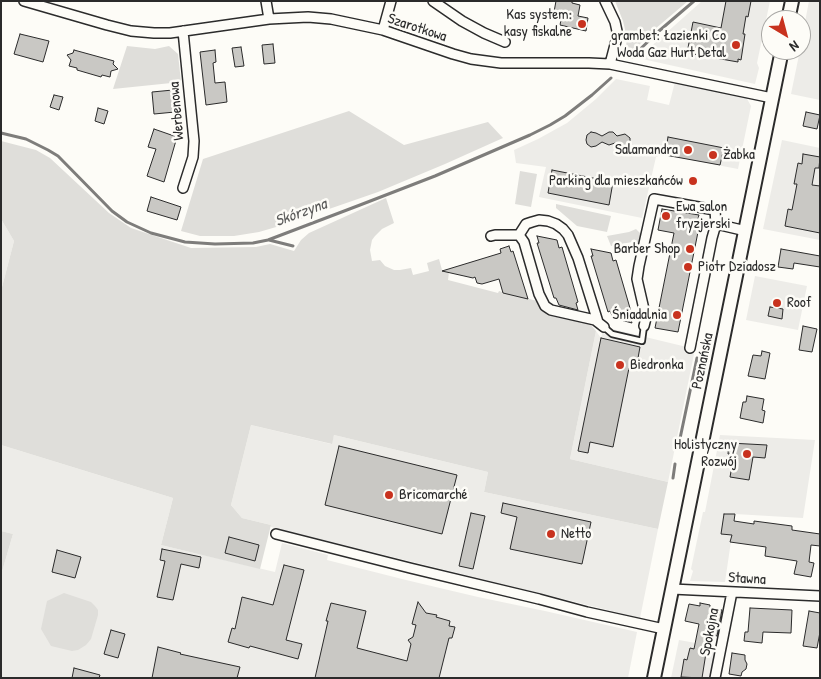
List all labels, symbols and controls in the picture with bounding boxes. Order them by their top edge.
place label: Kas system: kasy fiskalne [504,6,572,41]
street label: Szarotkowa [385,10,449,46]
north arrow [761,10,811,60]
marker: Kas system: kasy fiskalne [576,18,588,30]
place label: grambet: Łazienki Co Woda Gaz Hurt Detal [611,27,726,62]
text: N [786,37,803,56]
marker: grambet: Łazienki Co Woda Gaz Hurt Detal [730,39,742,51]
street label: Werbenowa [165,81,189,141]
place label: Salamandra [615,141,678,159]
marker: Salamandra [682,144,694,156]
place label: Żabka [723,146,755,164]
marker: Żabka [707,149,719,161]
place label: Parking dla mieszkańców [549,172,683,190]
marker: Parking dla mieszkańców [687,175,699,187]
water label: Skórzyna [272,195,330,231]
place label: Ewa salon fryzjerski [676,198,731,233]
marker: Ewa salon fryzjerski [660,210,672,222]
place label: Barber Shop [614,240,680,258]
marker: Barber Shop [684,243,696,255]
place label: Piotr Dziadosz [698,258,776,276]
marker: Piotr Dziadosz [682,261,694,273]
place label: Roof [787,294,811,312]
marker: Roof [771,297,783,309]
place label: Śniadalnia [612,306,667,324]
marker: Śniadalnia [671,309,683,321]
street label: Poznańska [688,331,718,391]
place label: Biedronka [630,356,683,374]
marker: Biedronka [614,359,626,371]
place label: Holistyczny Rozwój [674,436,737,471]
marker: Holistyczny Rozwój [741,448,753,460]
place label: Bricomarché [399,486,468,504]
marker: Bricomarché [383,489,395,501]
place label: Netto [561,525,591,543]
marker: Netto [545,528,557,540]
street label: Stawna [728,569,766,589]
street label: Spokojna [697,607,723,657]

